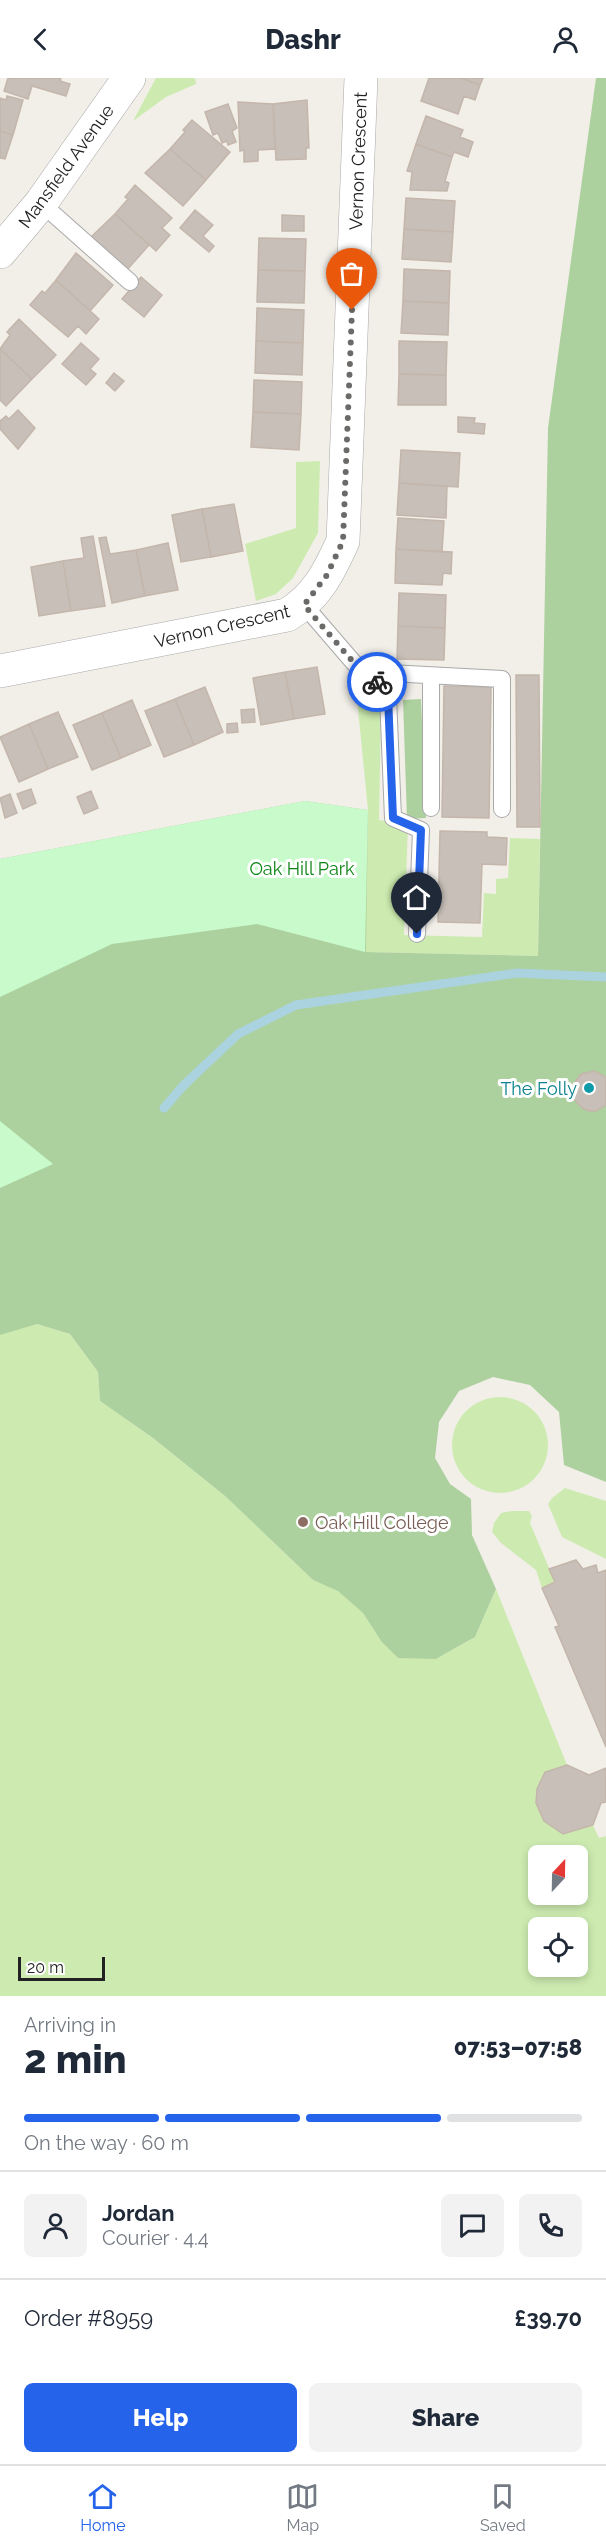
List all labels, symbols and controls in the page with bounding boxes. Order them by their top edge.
icon: back [24,23,57,56]
icon: person [549,23,582,56]
text: Dashr [265,24,341,55]
street label: Vernon Crescent [345,91,371,231]
street label: Mansfield Avenue [14,100,118,232]
pin [326,248,377,310]
icon: bag [335,257,368,290]
street label: Vernon Crescent [152,600,292,652]
courier [347,652,407,712]
icon: bike [361,666,394,699]
park label: Oak Hill Park [249,858,355,879]
pin [391,872,442,934]
icon: home [400,881,433,914]
place label: The Folly [500,1078,577,1099]
marker: The Folly [582,1081,596,1095]
place label: Oak Hill College [315,1512,449,1533]
marker: Oak Hill College [296,1515,310,1529]
north arrow [528,1845,588,1905]
map controls [528,1845,588,1977]
button: locate [528,1917,588,1977]
scale bar [18,1954,105,1982]
text: 20 m [27,1958,64,1977]
text: Arriving in [24,2013,116,2037]
text: 07:53–07:58 [454,2034,582,2060]
text: 2 min [24,2036,127,2082]
text: On the way · 60 m [24,2131,189,2155]
button: person [24,2194,87,2257]
button: chat [441,2194,504,2257]
button: phone [519,2194,582,2257]
text: Jordan [102,2200,174,2226]
text: Courier · 4.4 [102,2226,209,2250]
text: Order #8959 [24,2305,153,2331]
text: £39.70 [514,2305,582,2331]
button: Help [24,2383,297,2452]
button: Share [309,2383,582,2452]
tab: Home [80,2480,126,2535]
tab: Map [286,2480,319,2535]
tab: Saved [480,2480,526,2535]

